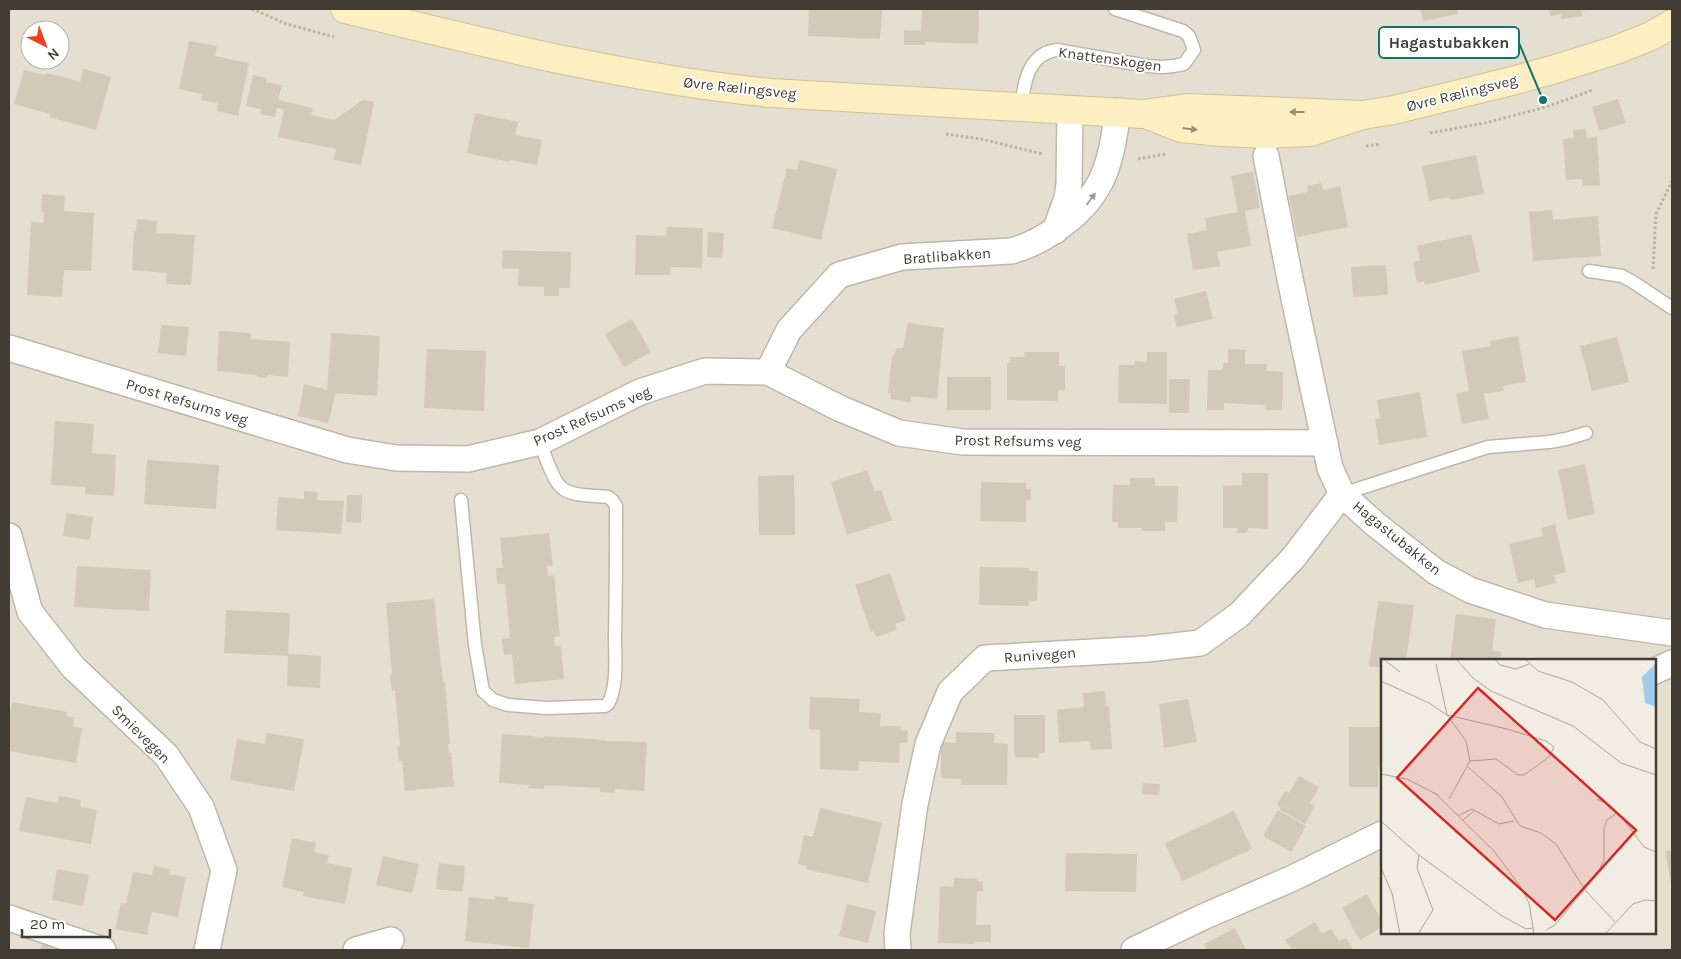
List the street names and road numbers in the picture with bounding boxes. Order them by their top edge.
street label: Knattenskogen [1057,43,1163,75]
street label: Øvre Rælingsveg [1405,70,1520,115]
street label: Øvre Rælingsveg [683,73,798,103]
street label: Bratlibakken [902,244,992,268]
street label: Prost Refsums veg [124,375,251,429]
street label: Prost Refsums veg [530,382,654,450]
street label: Prost Refsums veg [954,431,1082,451]
street label: Hagastubakken [1349,497,1445,579]
street label: Runivegen [1003,644,1077,666]
street label: Smievegen [108,701,174,767]

